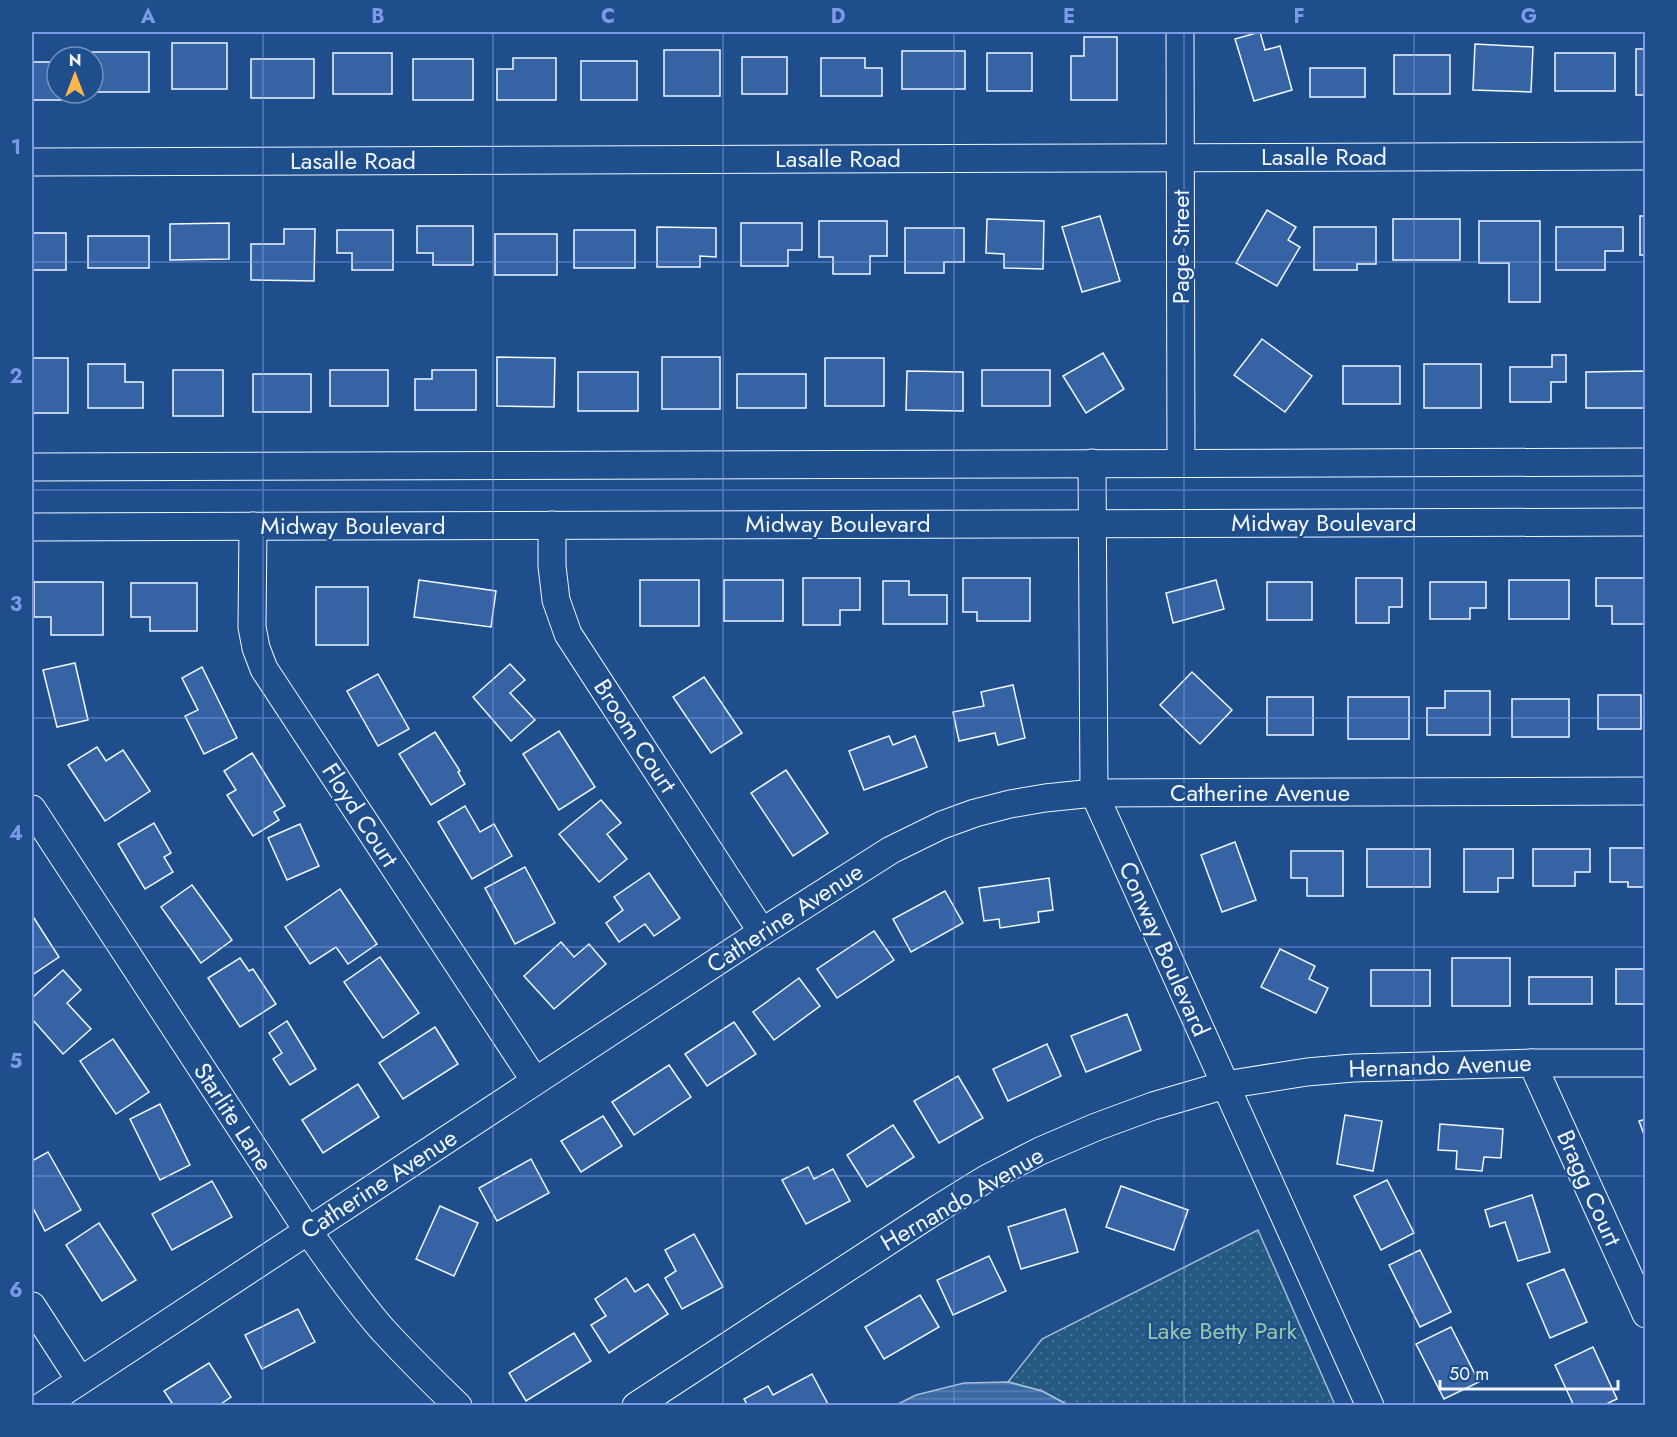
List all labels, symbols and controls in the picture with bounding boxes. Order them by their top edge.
text: A [140,2,156,31]
text: B [371,2,385,31]
text: C [601,2,615,31]
text: D [831,2,845,31]
text: E [1063,2,1075,31]
text: F [1293,2,1305,31]
text: G [1521,2,1537,31]
north arrow [45,45,105,105]
text: N [69,49,81,72]
text: 1 [11,133,21,162]
street label: Lasalle Road [1261,139,1387,174]
street label: Lasalle Road [775,141,901,176]
street label: Lasalle Road [290,143,416,178]
street label: Page Street [1163,190,1198,304]
text: 2 [9,362,23,391]
street label: Midway Boulevard [1231,505,1417,540]
street label: Midway Boulevard [745,506,931,541]
street label: Midway Boulevard [260,508,446,543]
text: 3 [10,590,22,619]
street label: Broom Court [585,672,685,800]
street label: Floyd Court [314,756,407,874]
street label: Catherine Avenue [1170,775,1350,810]
text: 4 [9,819,23,848]
street label: Catherine Avenue [700,854,870,981]
street label: Conway Boulevard [1110,856,1219,1042]
street label: Hernando Avenue [1348,1045,1532,1086]
text: 5 [10,1047,23,1076]
street label: Starlite Lane [185,1056,282,1178]
street label: Catherine Avenue [294,1120,464,1247]
street label: Bragg Court [1548,1124,1631,1252]
street label: Hernando Avenue [874,1138,1050,1260]
text: 6 [9,1276,23,1305]
park label: Lake Betty Park [1147,1313,1297,1348]
scale bar [1440,1353,1618,1391]
text: 50 m [1449,1361,1489,1387]

